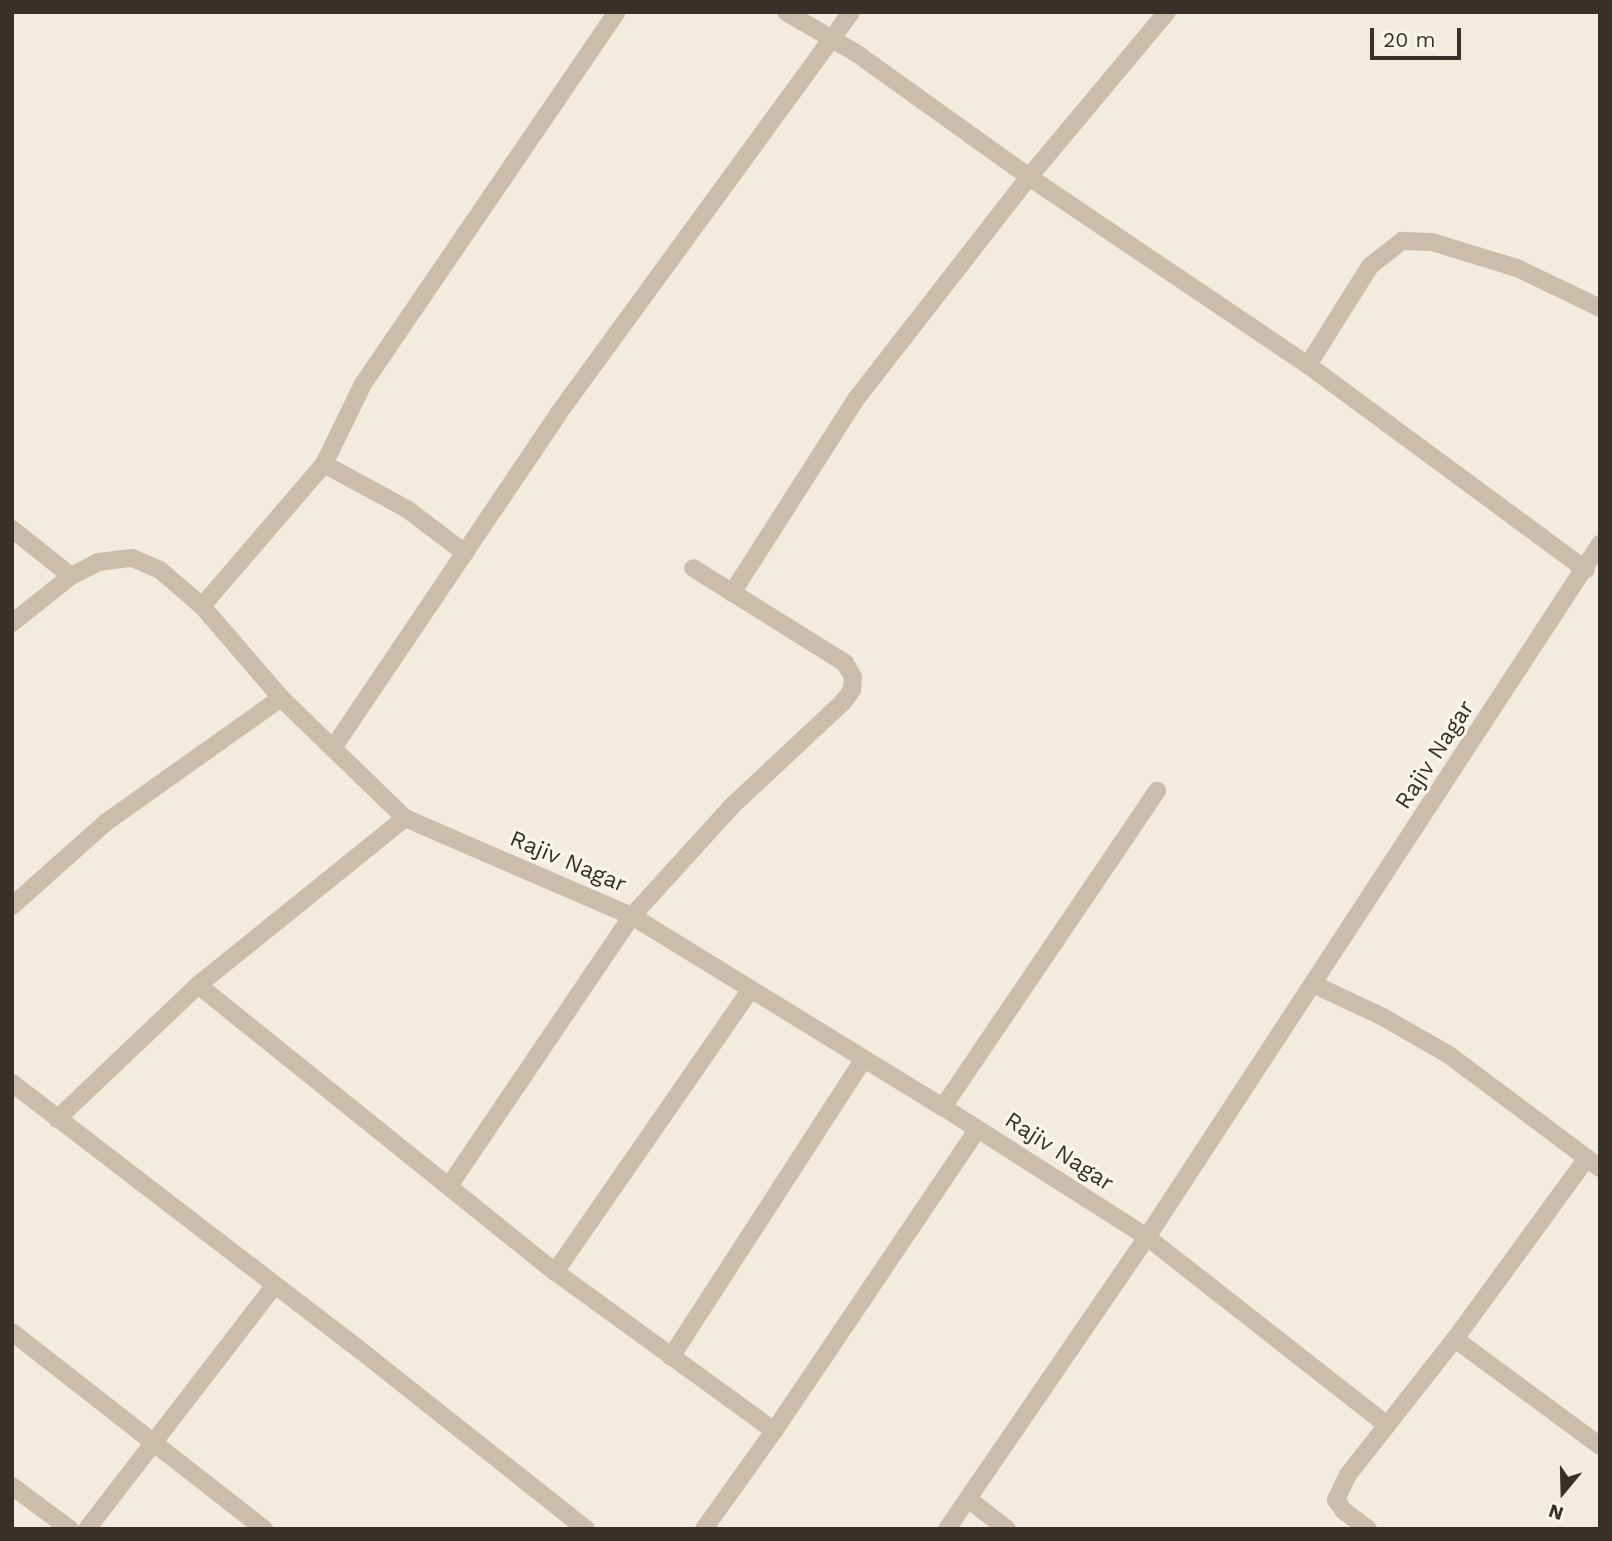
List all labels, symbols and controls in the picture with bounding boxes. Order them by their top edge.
scale bar [1374,14,1465,58]
text: 20 m [1383,27,1435,52]
street label: Rajiv Nagar [1389,695,1481,815]
street label: Rajiv Nagar [505,825,631,899]
street label: Rajiv Nagar [999,1106,1119,1198]
north arrow [1528,1457,1598,1527]
text: N [1546,1499,1566,1525]

